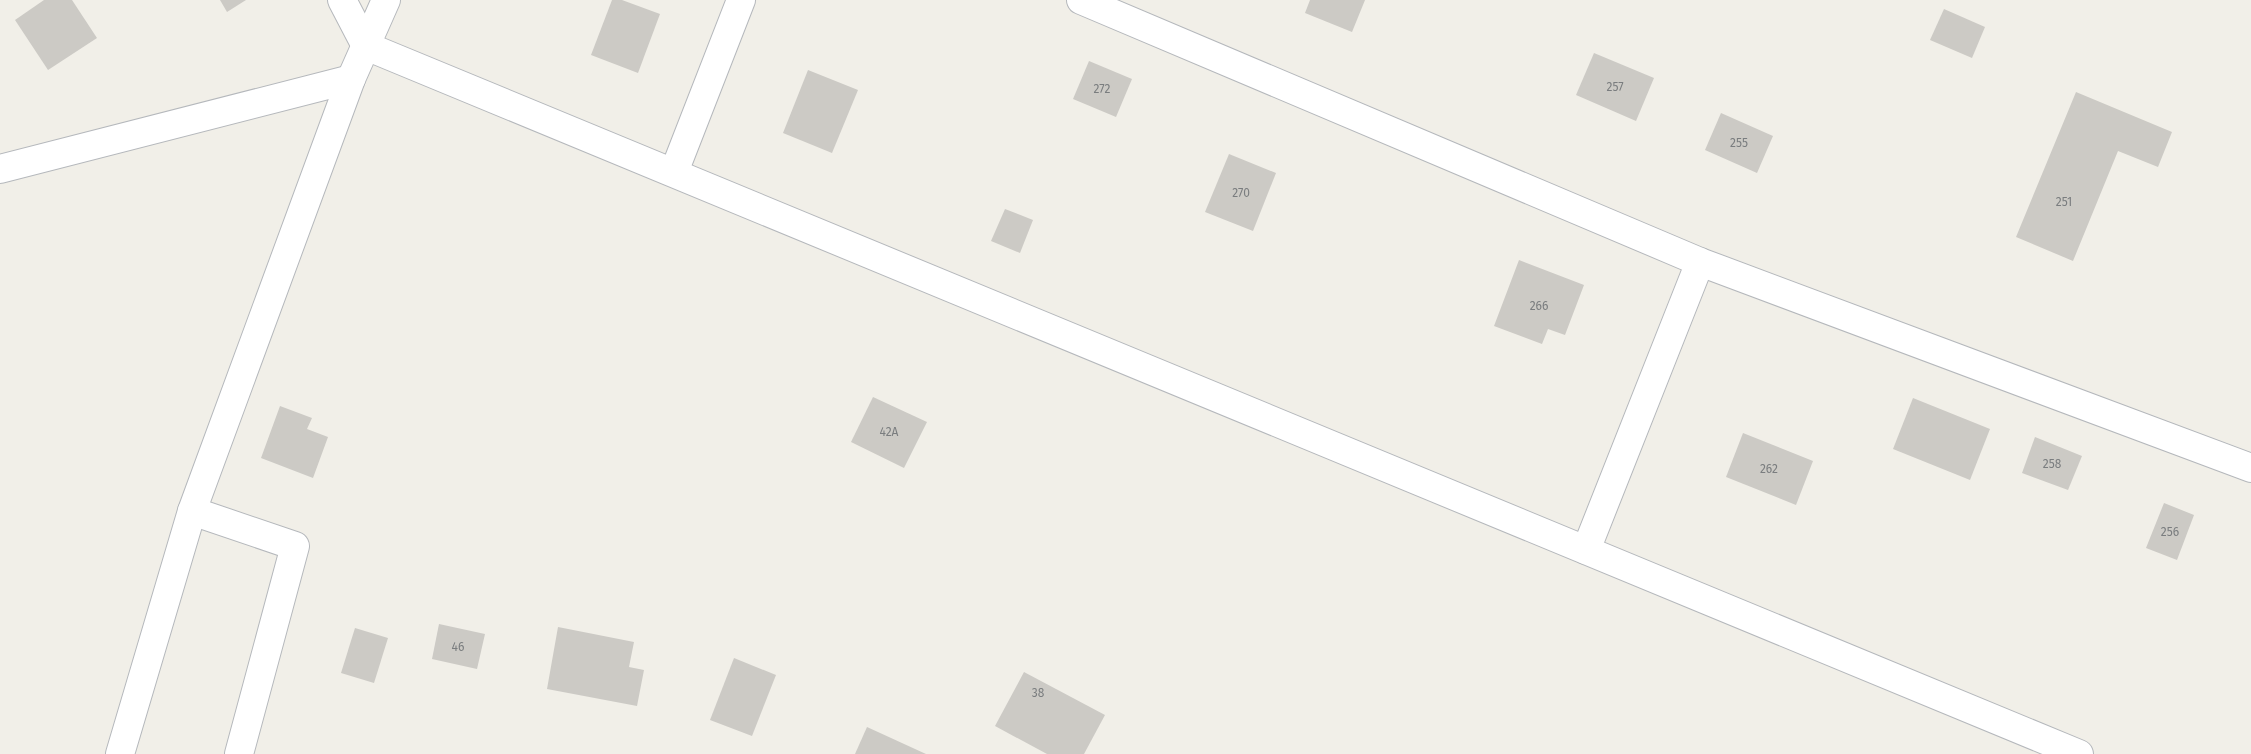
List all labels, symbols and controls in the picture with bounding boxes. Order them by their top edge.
house number: 257 [1607,80,1624,94]
house number: 272 [1094,82,1111,96]
house number: 255 [1730,136,1748,150]
house number: 270 [1232,186,1250,200]
house number: 251 [2056,195,2072,209]
house number: 266 [1530,299,1548,313]
house number: 42А [880,425,899,439]
house number: 258 [2043,457,2062,471]
house number: 262 [1760,462,1778,476]
house number: 256 [2161,525,2179,539]
house number: 46 [452,640,464,654]
house number: 38 [1032,686,1045,700]

